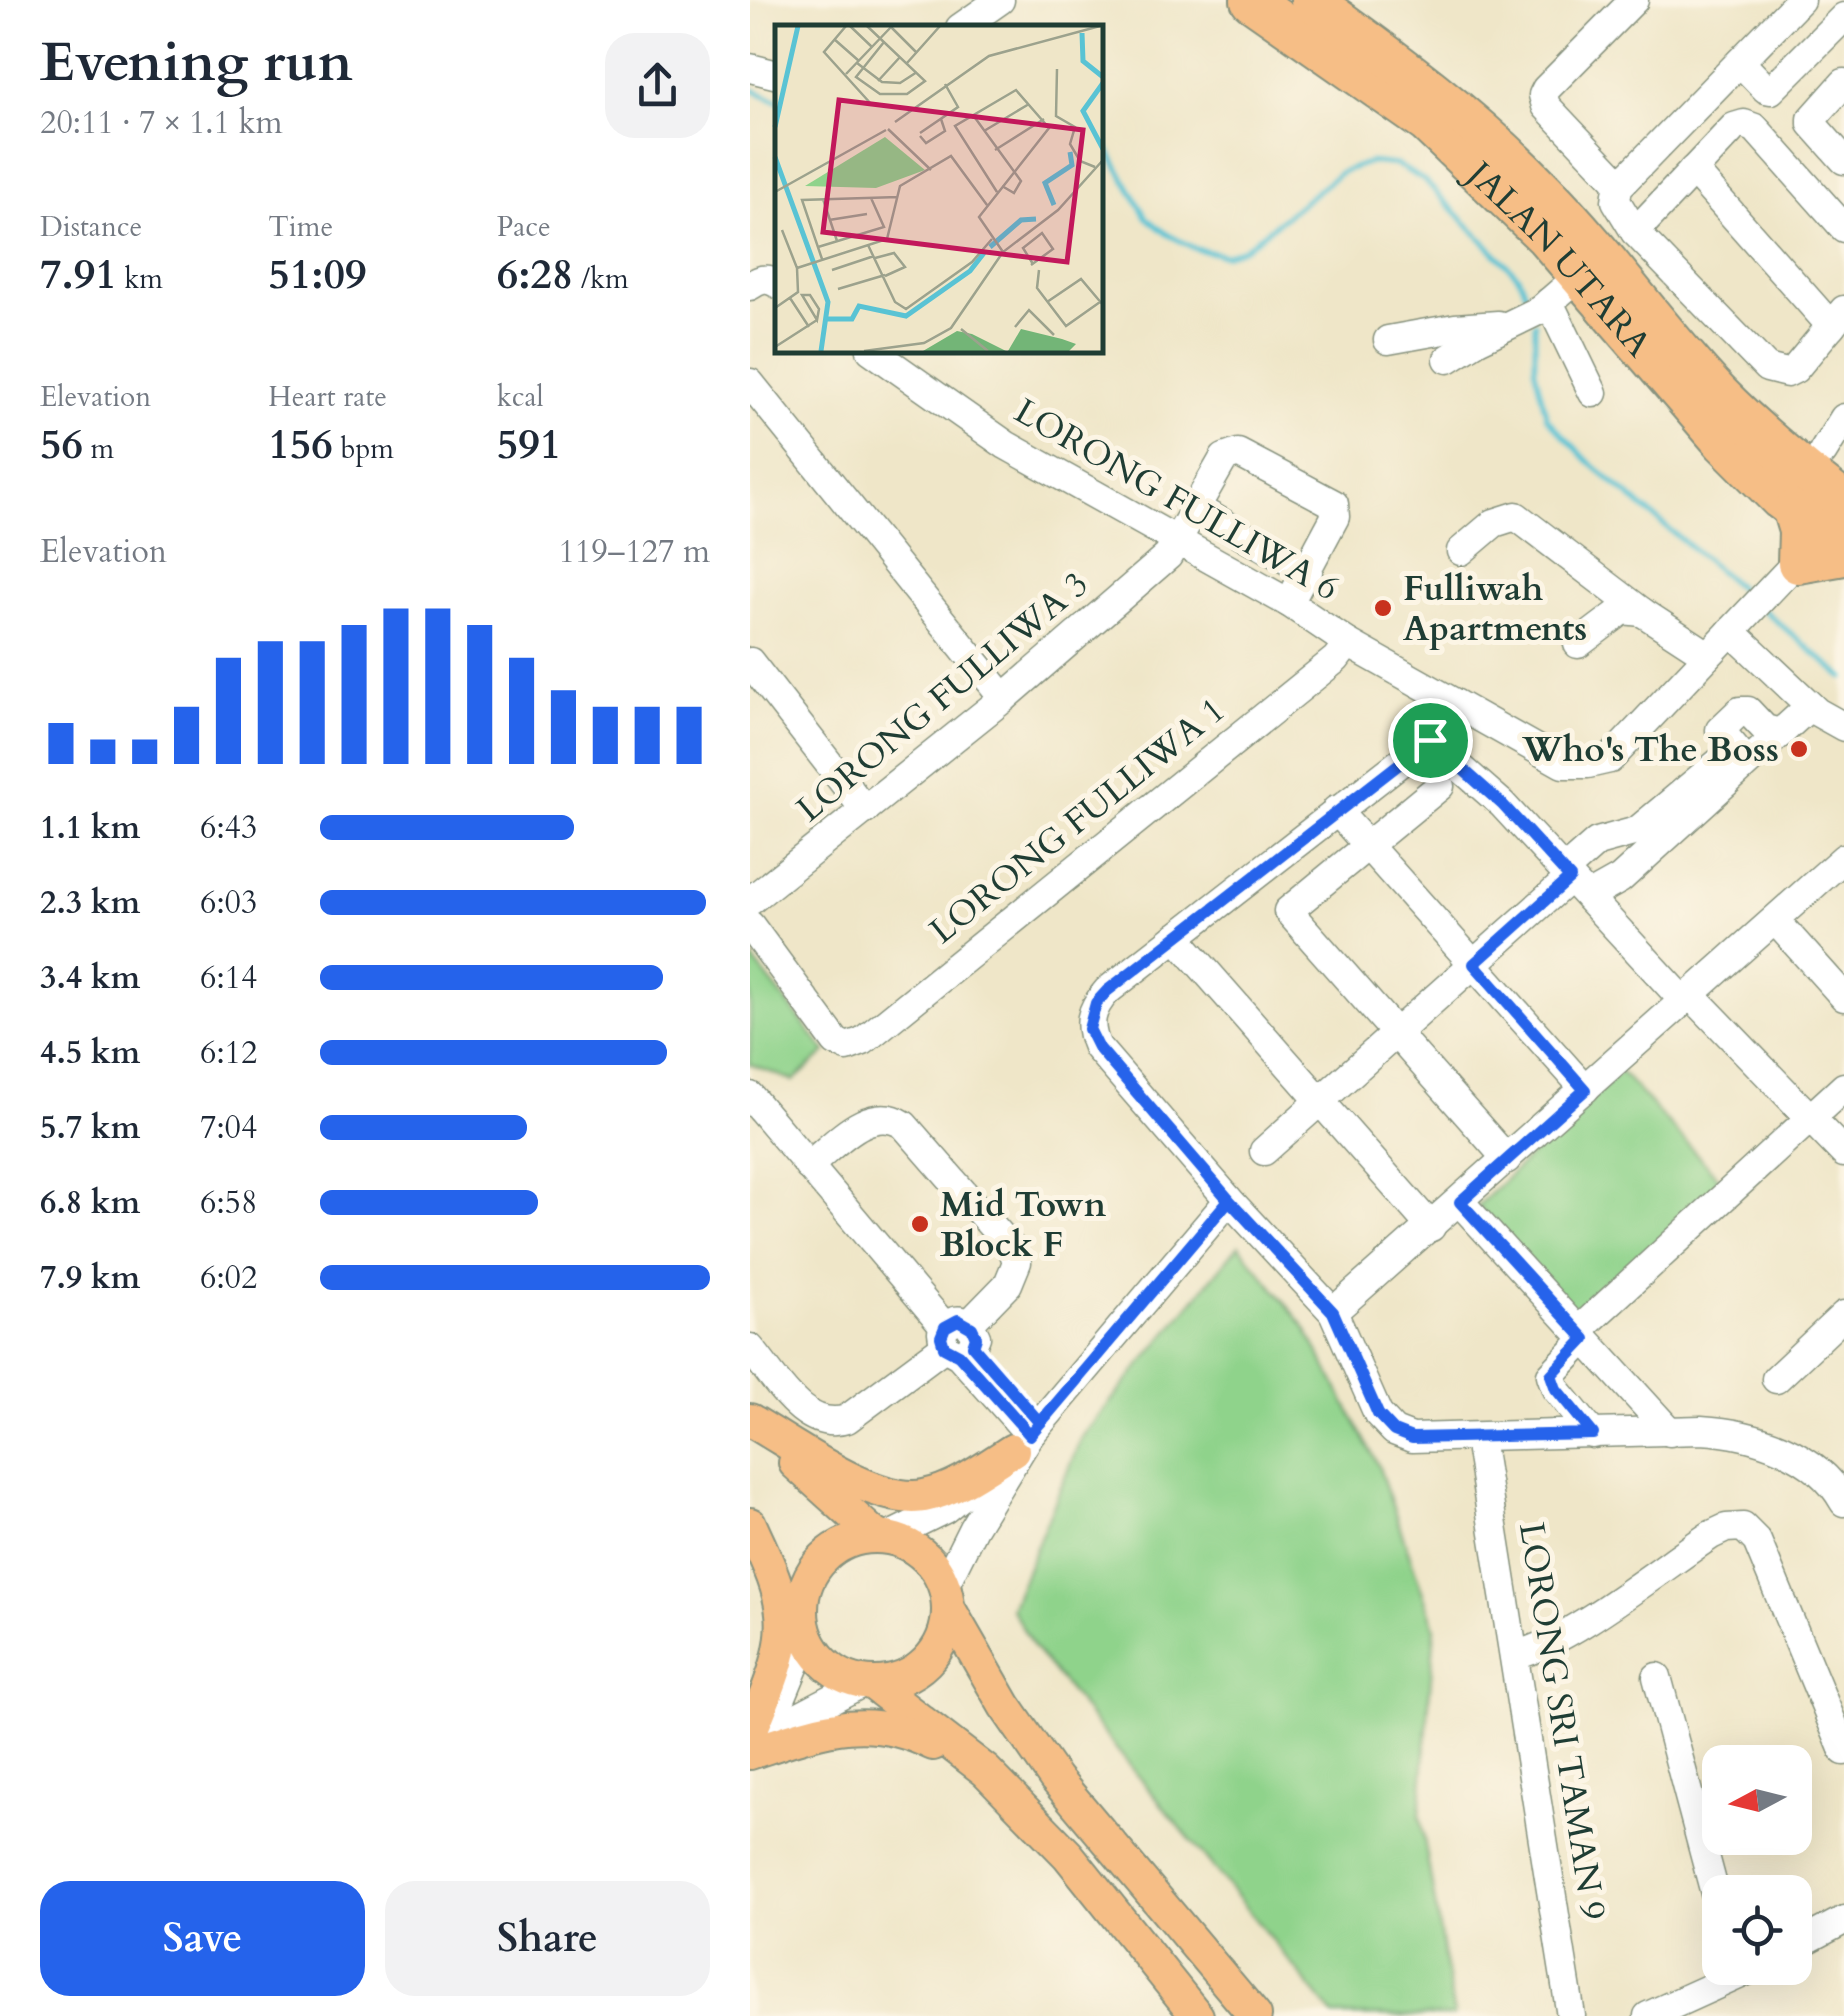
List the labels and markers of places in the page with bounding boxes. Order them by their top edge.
place label: Fulliwah Apartments [1403,565,1587,653]
marker: Fulliwah Apartments [1372,597,1394,619]
pin [1388,698,1473,783]
place label: Who's The Boss [1521,726,1779,774]
marker: Who's The Boss [1788,738,1810,760]
place label: Mid Town Block F [940,1181,1107,1269]
marker: Mid Town Block F [909,1213,931,1235]

